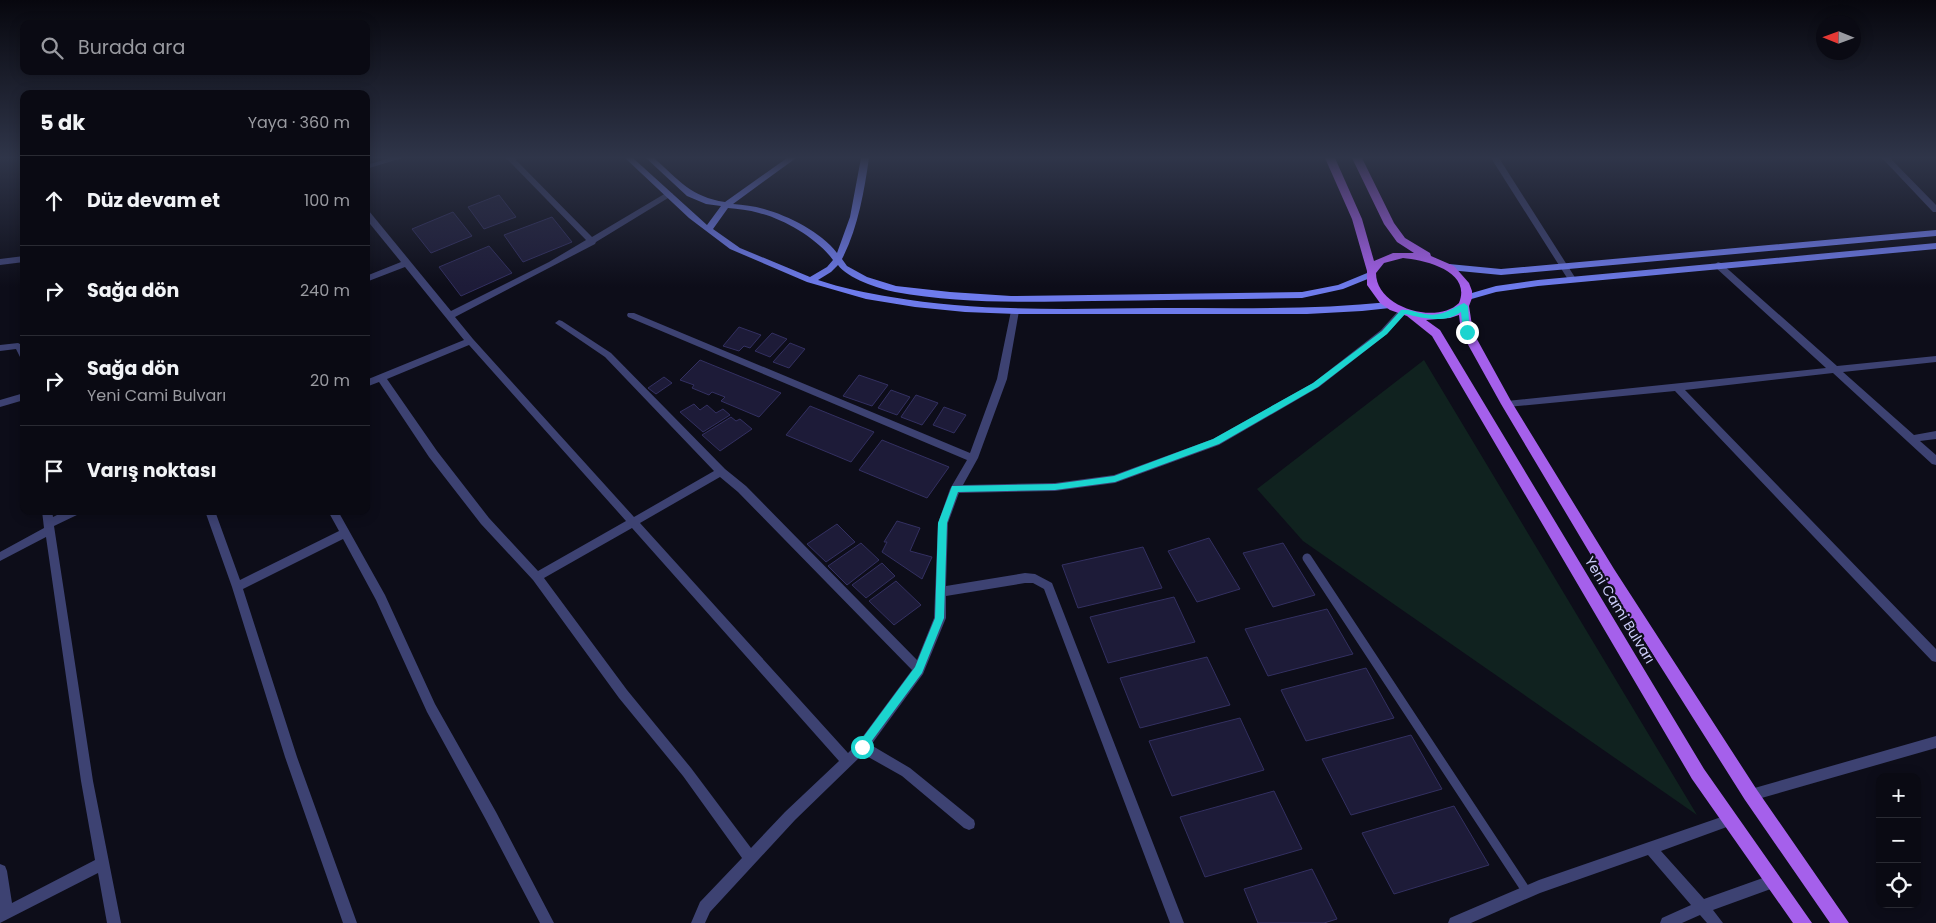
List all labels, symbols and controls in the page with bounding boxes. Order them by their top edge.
north arrow [1816,15,1861,60]
search box [20,20,370,75]
icon: search [38,34,66,62]
text: Burada ara [78,34,185,61]
text: 5 dk [40,108,85,137]
text: Yaya · 360 m [248,111,350,134]
icon: ahead [40,187,68,215]
text: Düz devam et [87,187,220,214]
text: 100 m [304,189,350,212]
icon: right [40,277,68,305]
text: Sağa dön [87,277,179,304]
text: 240 m [300,279,350,302]
route end [1456,321,1479,344]
text: Sağa dön [87,355,179,382]
icon: right [40,367,68,395]
text: 20 m [310,369,350,392]
text: Yeni Cami Bulvarı [87,384,226,407]
icon: arrive [40,457,68,485]
text: Varış noktası [87,457,217,484]
street label: Yeni Cami Bulvarı [1580,553,1660,667]
route start [851,736,874,759]
map controls [1876,773,1921,908]
button: + [1876,773,1921,818]
button: − [1876,818,1921,863]
button: locate [1876,863,1921,908]

